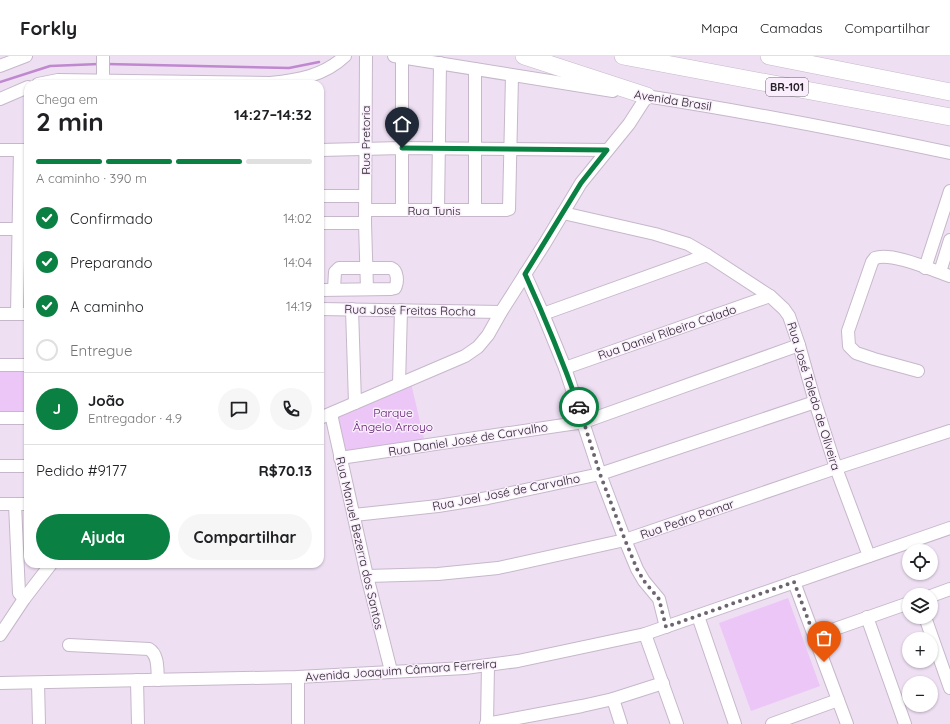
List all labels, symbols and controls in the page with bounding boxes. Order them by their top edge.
text: Forkly [20,16,77,40]
text: Mapa [701,19,738,37]
text: Camadas [760,19,822,37]
text: Compartilhar [844,19,930,37]
road number: BR-101 [766,78,808,96]
street label: Avenida Brasil [633,86,713,114]
text: Chega em [36,91,98,107]
text: 2 min [36,105,104,138]
text: 14:27–14:32 [234,105,312,124]
street label: Rua Pretoria [358,105,373,175]
pin [385,107,419,148]
icon: home [391,113,413,135]
text: A caminho · 390 m [36,170,147,186]
street label: Rua Tunis [407,203,461,218]
icon: check [36,207,58,229]
text: Confirmado [70,209,153,228]
text: 14:02 [283,210,312,226]
icon: check [36,251,58,273]
text: Preparando [70,253,153,272]
text: 14:04 [284,254,312,270]
icon: check [36,295,58,317]
text: A caminho [70,297,144,316]
text: 14:19 [286,298,312,314]
street label: Rua José Freitas Rocha [344,301,476,319]
street label: Rua Daniel Ribeiro Calado [596,301,738,363]
street label: Rua José Toledo de Oliveira [784,320,844,472]
text: Entregue [70,341,132,360]
courier [559,387,599,427]
button: chat [218,388,260,430]
button: phone [270,388,312,430]
text: João [88,391,124,410]
icon: car [568,396,590,418]
text: J [53,399,61,418]
park label: Parque Ângelo Arroyo [353,405,433,434]
text: Entregador · 4.9 [88,410,182,426]
street label: Rua Daniel José de Carvalho [387,419,549,459]
street label: Rua Manuel Bezerra dos Santos [333,455,387,631]
text: Pedido #9177 [36,461,127,480]
text: R$70.13 [258,461,312,480]
street label: Rua Joel José de Carvalho [431,470,581,514]
street label: Rua Pedro Pomar [638,496,736,542]
button: Ajuda [36,514,170,560]
button: Compartilhar [178,514,312,560]
map controls [902,544,938,712]
button: locate [902,544,938,580]
button: layers [902,588,938,624]
pin [807,621,841,662]
icon: bag [813,627,835,649]
button: + [902,632,938,668]
street label: Avenida Joaquim Câmara Ferreira [305,656,497,684]
button: − [902,676,938,712]

